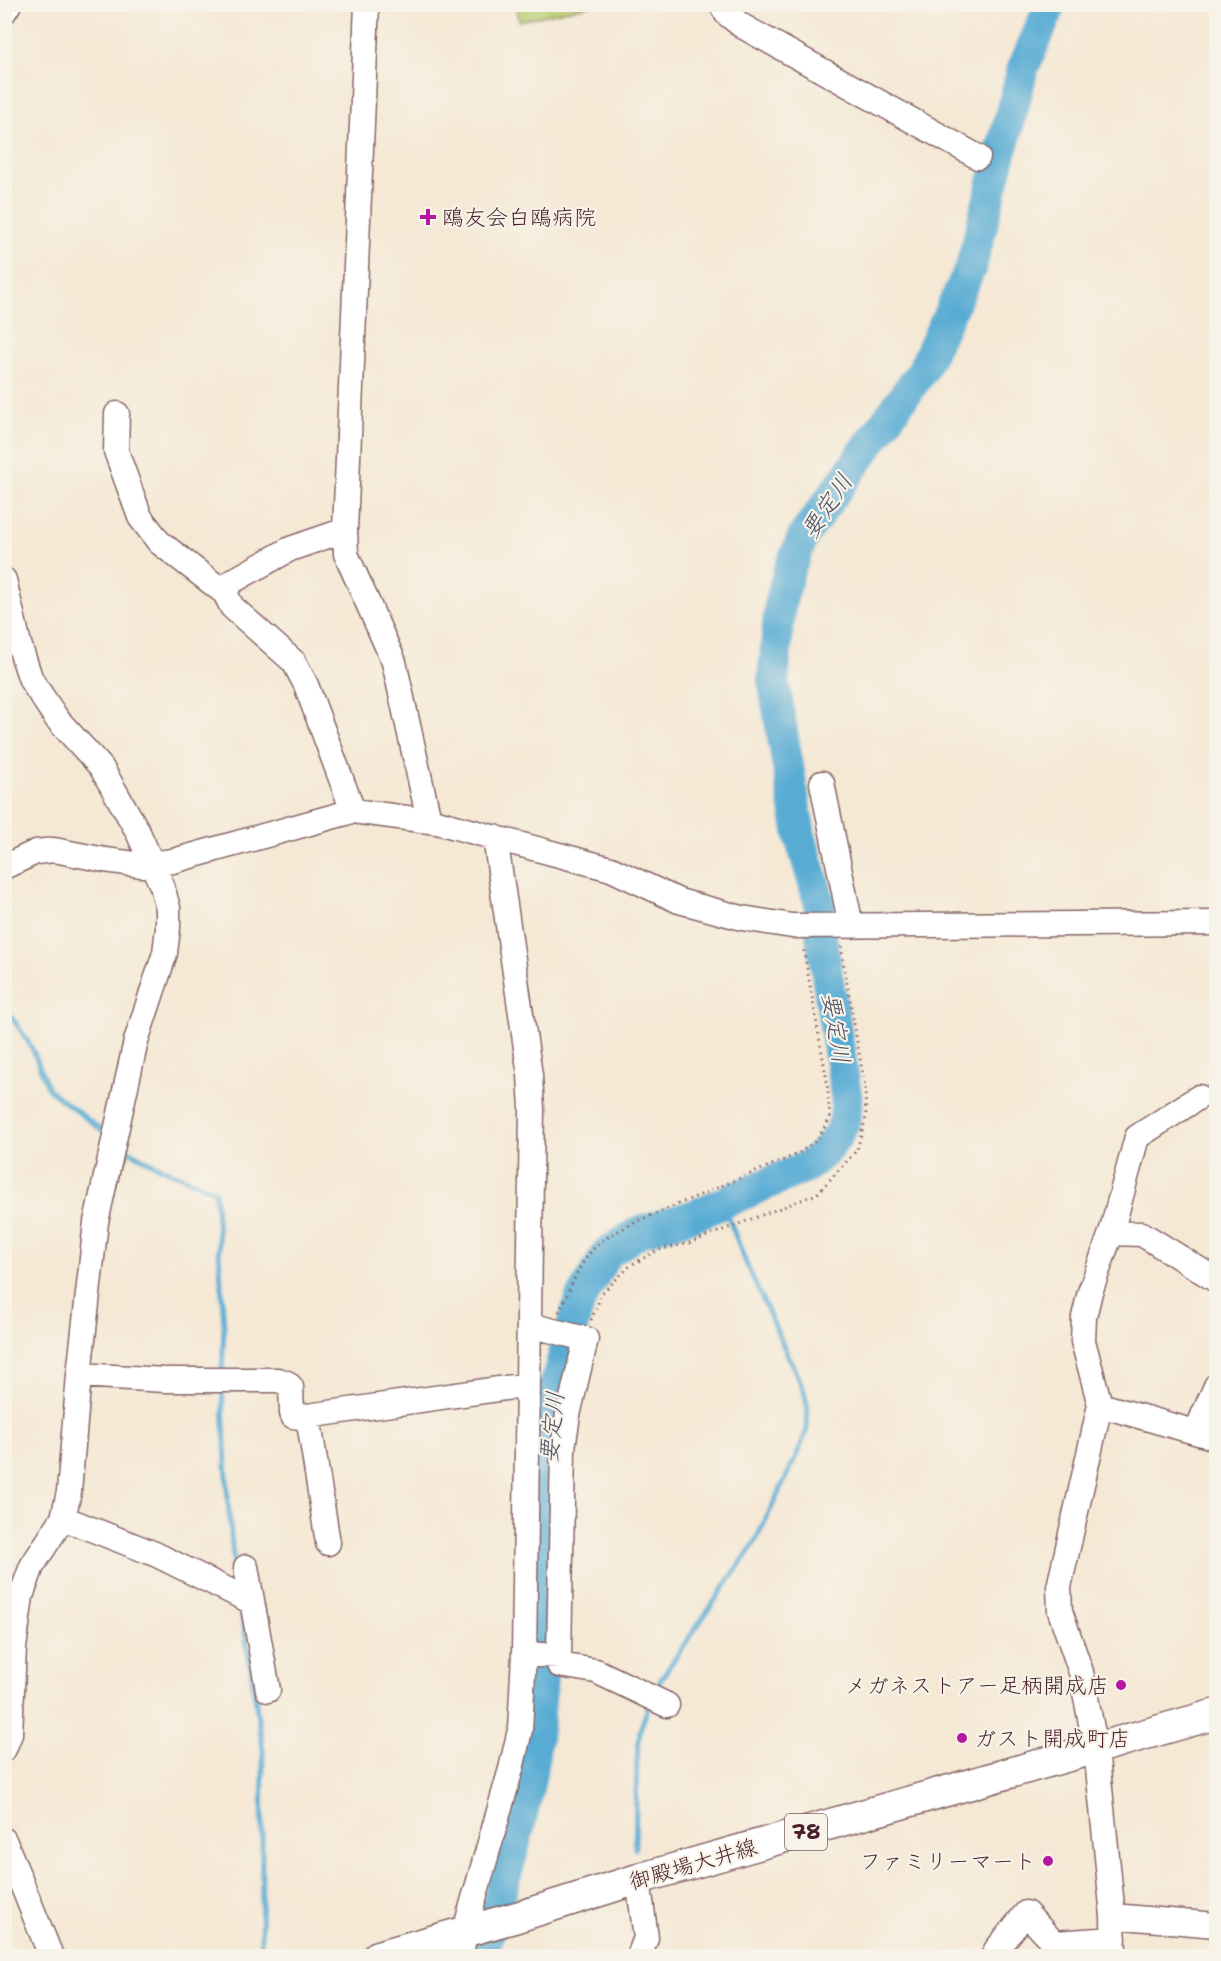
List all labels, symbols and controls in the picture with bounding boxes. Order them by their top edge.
place label: 鴎友会白鴎病院 [442,203,596,232]
marker: 鴎友会白鴎病院 [419,208,437,226]
water label: 要定川 [794,467,860,545]
water label: 要定川 [815,990,857,1066]
water label: 要定川 [532,1390,572,1464]
place label: メガネストアー足柄開成店 [845,1671,1109,1700]
marker: メガネストアー足柄開成店 [1114,1678,1128,1692]
place label: ガスト開成町店 [974,1724,1130,1753]
marker: ガスト開成町店 [955,1731,969,1745]
road number: 78 [785,1814,827,1850]
street label: 御殿場大井線 [626,1832,760,1896]
place label: ファミリーマート [860,1847,1036,1876]
marker: ファミリーマート [1041,1854,1055,1868]

